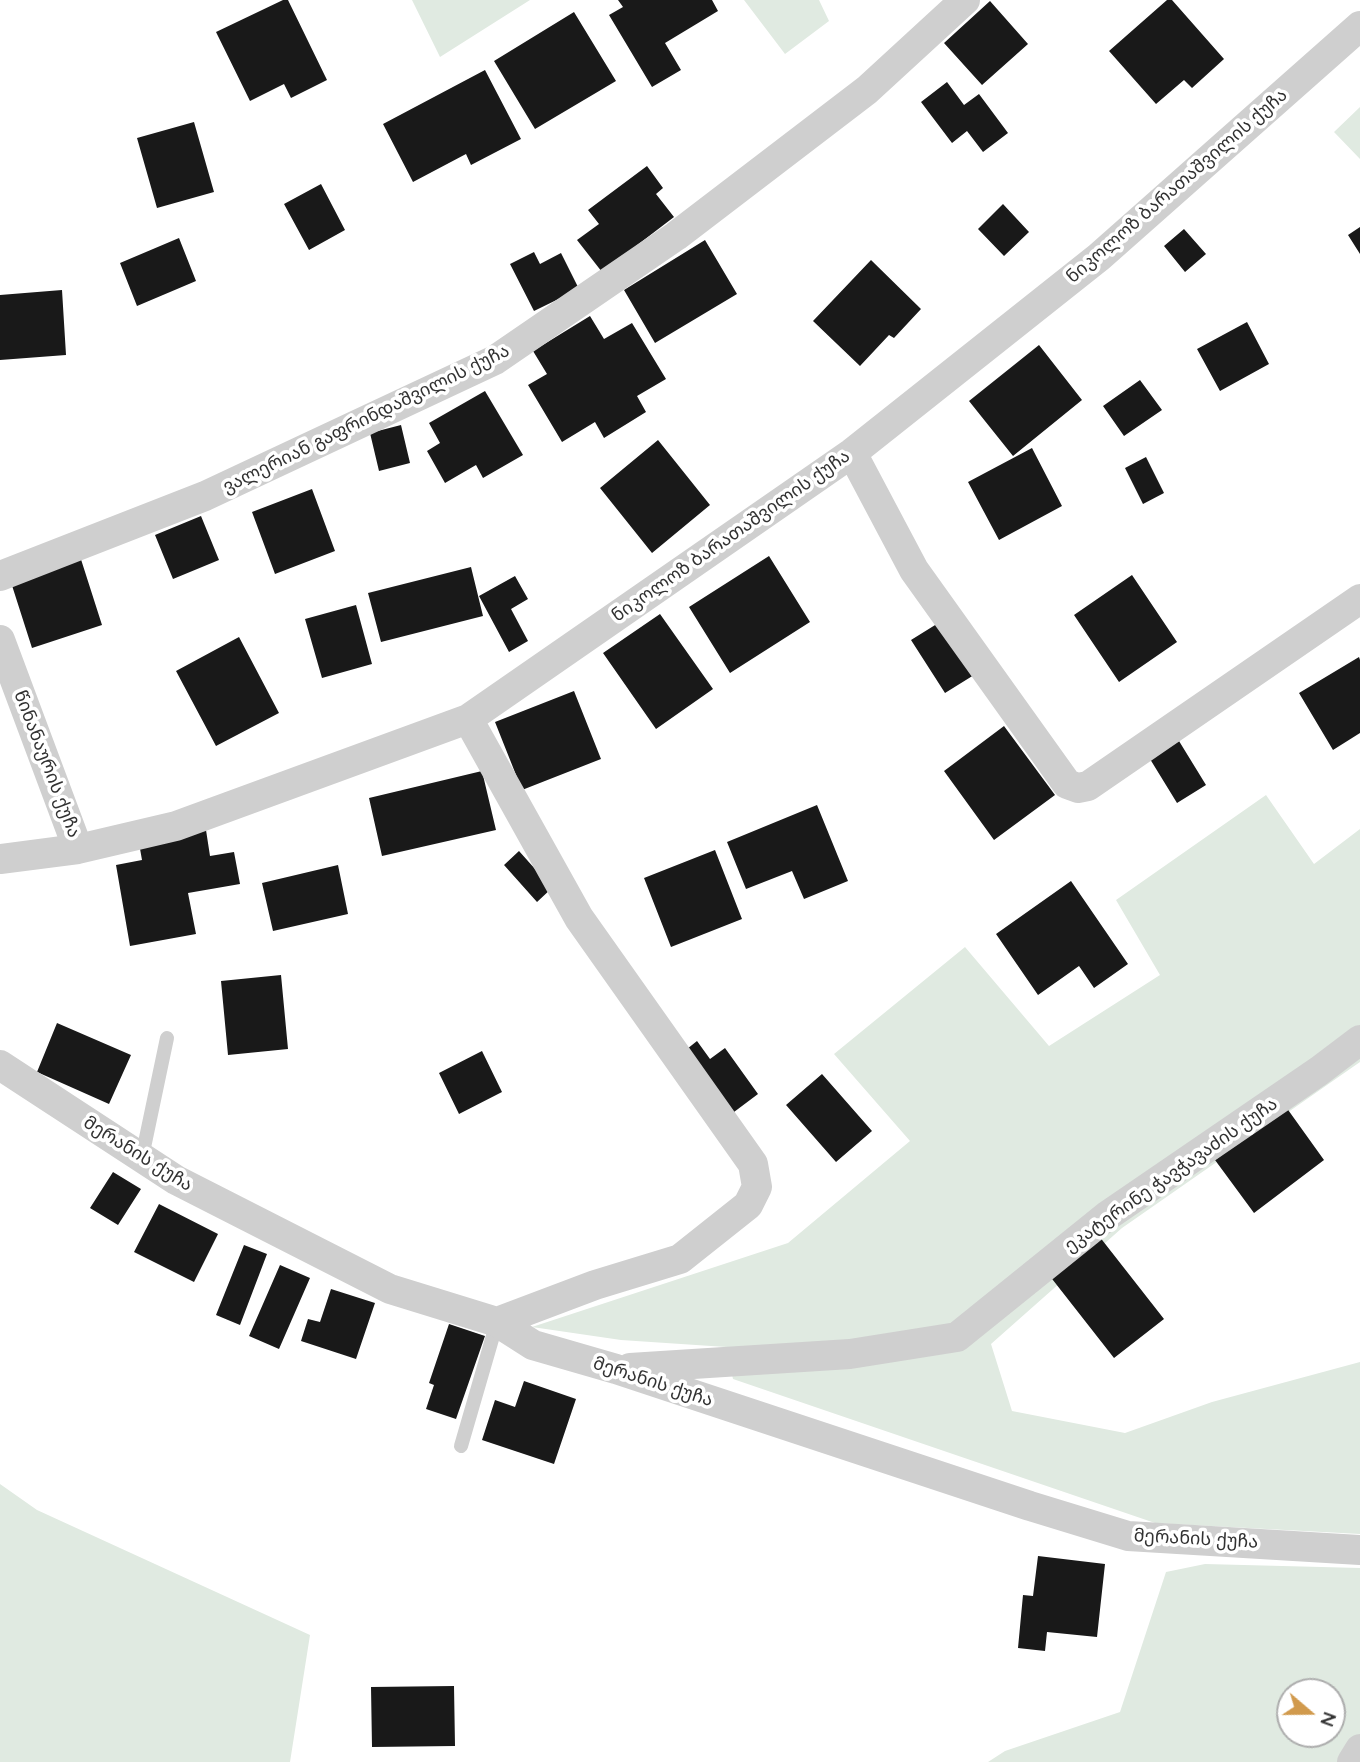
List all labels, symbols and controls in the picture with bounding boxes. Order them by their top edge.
street label: ნიკოლოზ ბარათაშვილის ქუჩა [1062,84,1292,288]
street label: ვალერიან გაფრინდაშვილის ქუჩა [219,340,513,498]
street label: ნიკოლოზ ბარათაშვილის ქუჩა [608,445,854,627]
street label: წინანაურის ქუჩა [9,687,85,841]
street label: ეკატერინე ჭავჭავაძის ქუჩა [1060,1093,1282,1257]
street label: მერანის ქუჩა [79,1112,197,1196]
street label: მერანის ქუჩა [590,1352,716,1412]
street label: მერანის ქუჩა [1133,1525,1259,1553]
north arrow [1276,1678,1346,1748]
text: N [1315,1709,1343,1730]

